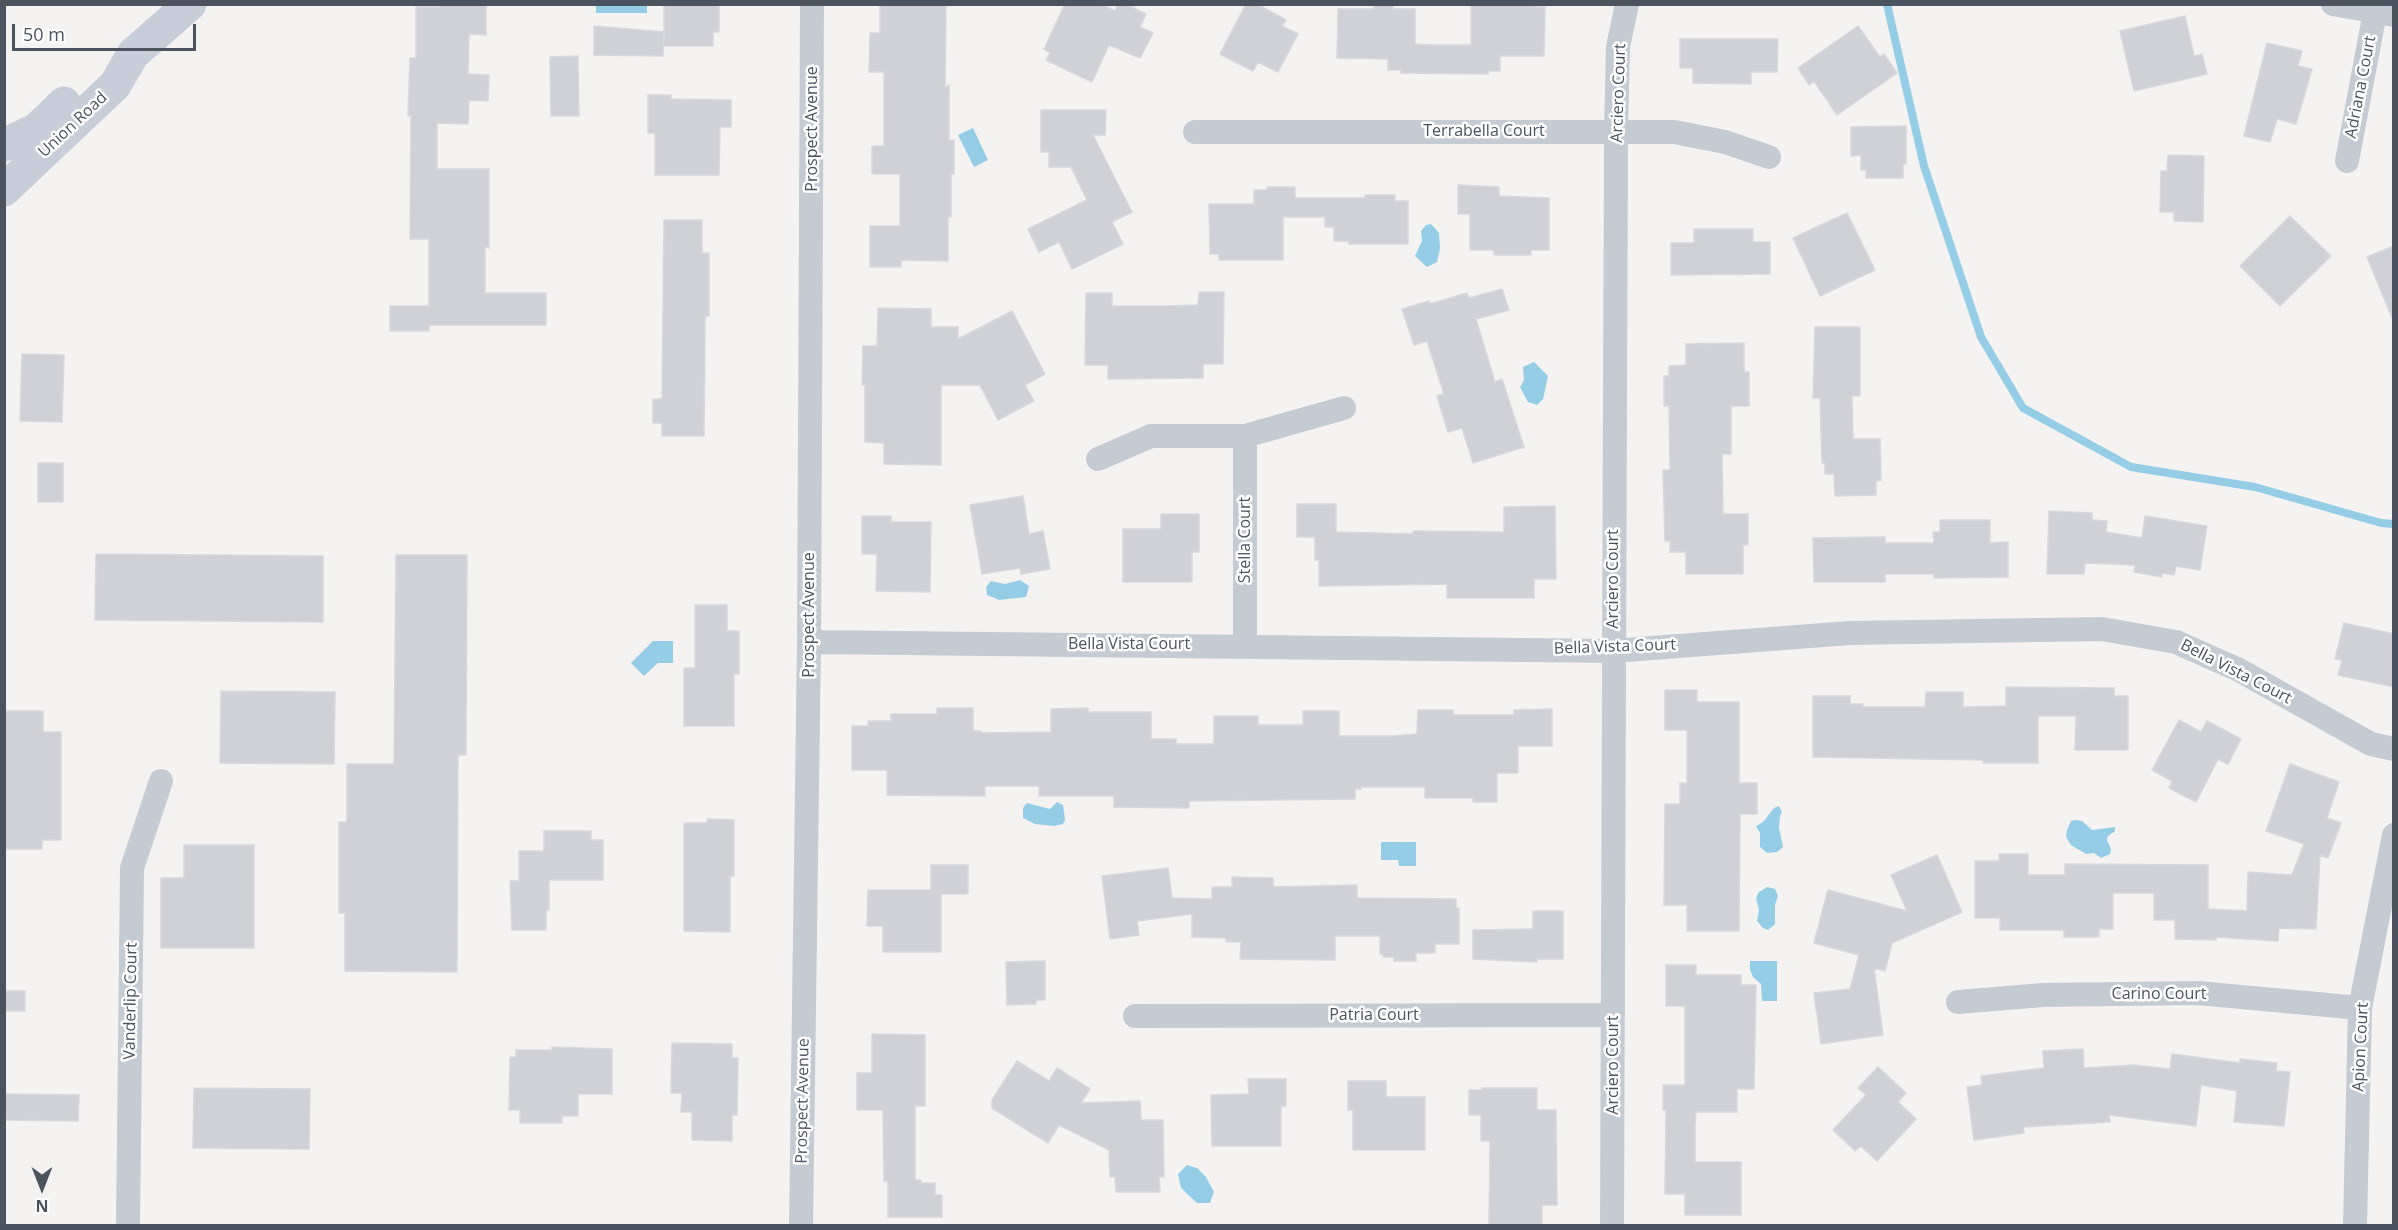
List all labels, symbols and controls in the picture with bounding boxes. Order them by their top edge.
scale bar [15,12,200,50]
text: 50 m [23,22,65,46]
street label: Adriana Court [2342,34,2380,140]
street label: Arciero Court [1608,43,1630,143]
street label: Prospect Avenue [802,66,822,192]
street label: Union Road [35,88,111,162]
street label: Terrabella Court [1423,121,1545,141]
street label: Stella Court [1235,497,1255,583]
street label: Arciero Court [1603,529,1623,629]
street label: Prospect Avenue [799,552,819,678]
street label: Bella Vista Court [1068,634,1190,654]
street label: Bella Vista Court [1554,635,1676,659]
street label: Bella Vista Court [2177,636,2295,708]
street label: Vanderlip Court [120,942,142,1060]
street label: Carino Court [2112,984,2206,1004]
street label: Apion Court [2349,1002,2373,1092]
street label: Patria Court [1329,1005,1419,1025]
street label: Arciero Court [1603,1015,1623,1115]
street label: Prospect Avenue [792,1038,814,1164]
north arrow [12,1158,72,1218]
text: N [36,1195,49,1217]

